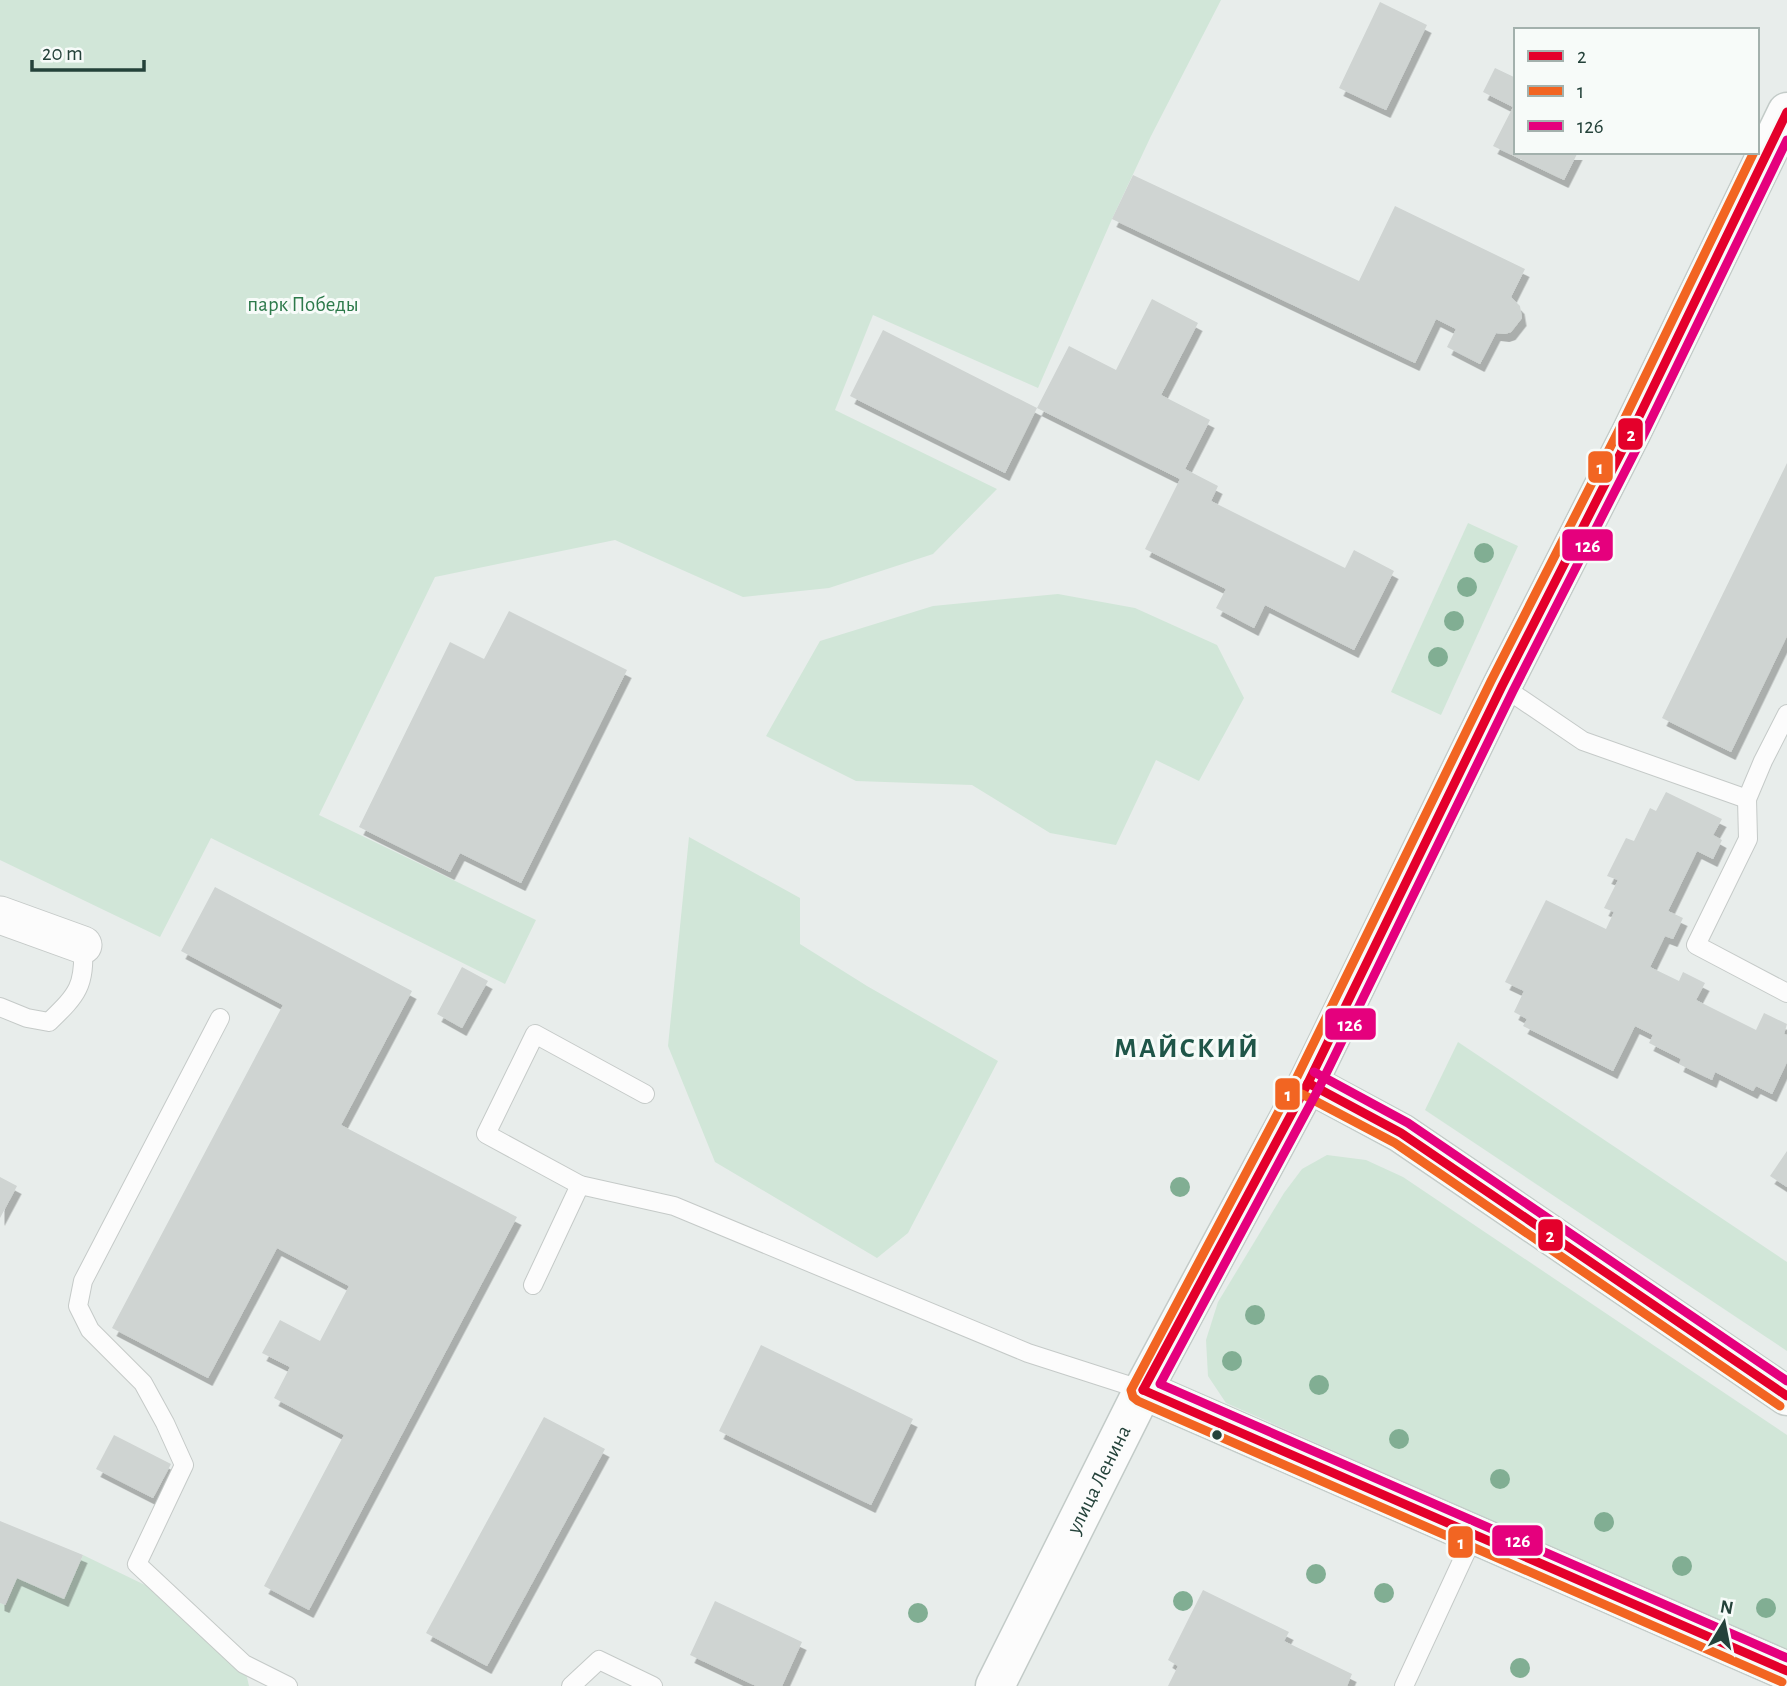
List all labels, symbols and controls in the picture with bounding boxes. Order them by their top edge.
scale bar [32,28,144,72]
legend [1514,28,1759,154]
text: 20 m [42,43,83,64]
text: 2 [1577,46,1587,67]
text: 1 [1577,81,1584,102]
text: 126 [1577,116,1604,137]
park label: парк Победы [247,294,359,315]
line badge: 2 [1617,417,1644,451]
text: 2 [1627,426,1636,445]
line badge: 1 [1587,450,1614,484]
text: 1 [1597,459,1603,478]
line badge: 126 [1561,528,1614,562]
text: 126 [1576,537,1600,556]
line badge: 126 [1324,1007,1377,1041]
text: 126 [1338,1016,1362,1035]
district label: МАЙСКИЙ [1114,1034,1260,1063]
line badge: 1 [1274,1077,1301,1111]
text: 1 [1285,1086,1291,1105]
line badge: 2 [1537,1218,1564,1252]
text: 2 [1546,1227,1555,1246]
street label: улица Ленина [1063,1422,1135,1538]
unlabelled marker [1210,1428,1224,1442]
line badge: 126 [1491,1524,1544,1557]
line badge: 1 [1447,1525,1474,1559]
text: 126 [1506,1532,1530,1551]
text: 1 [1458,1534,1464,1553]
north arrow [1689,1588,1759,1658]
text: N [1719,1597,1735,1618]

